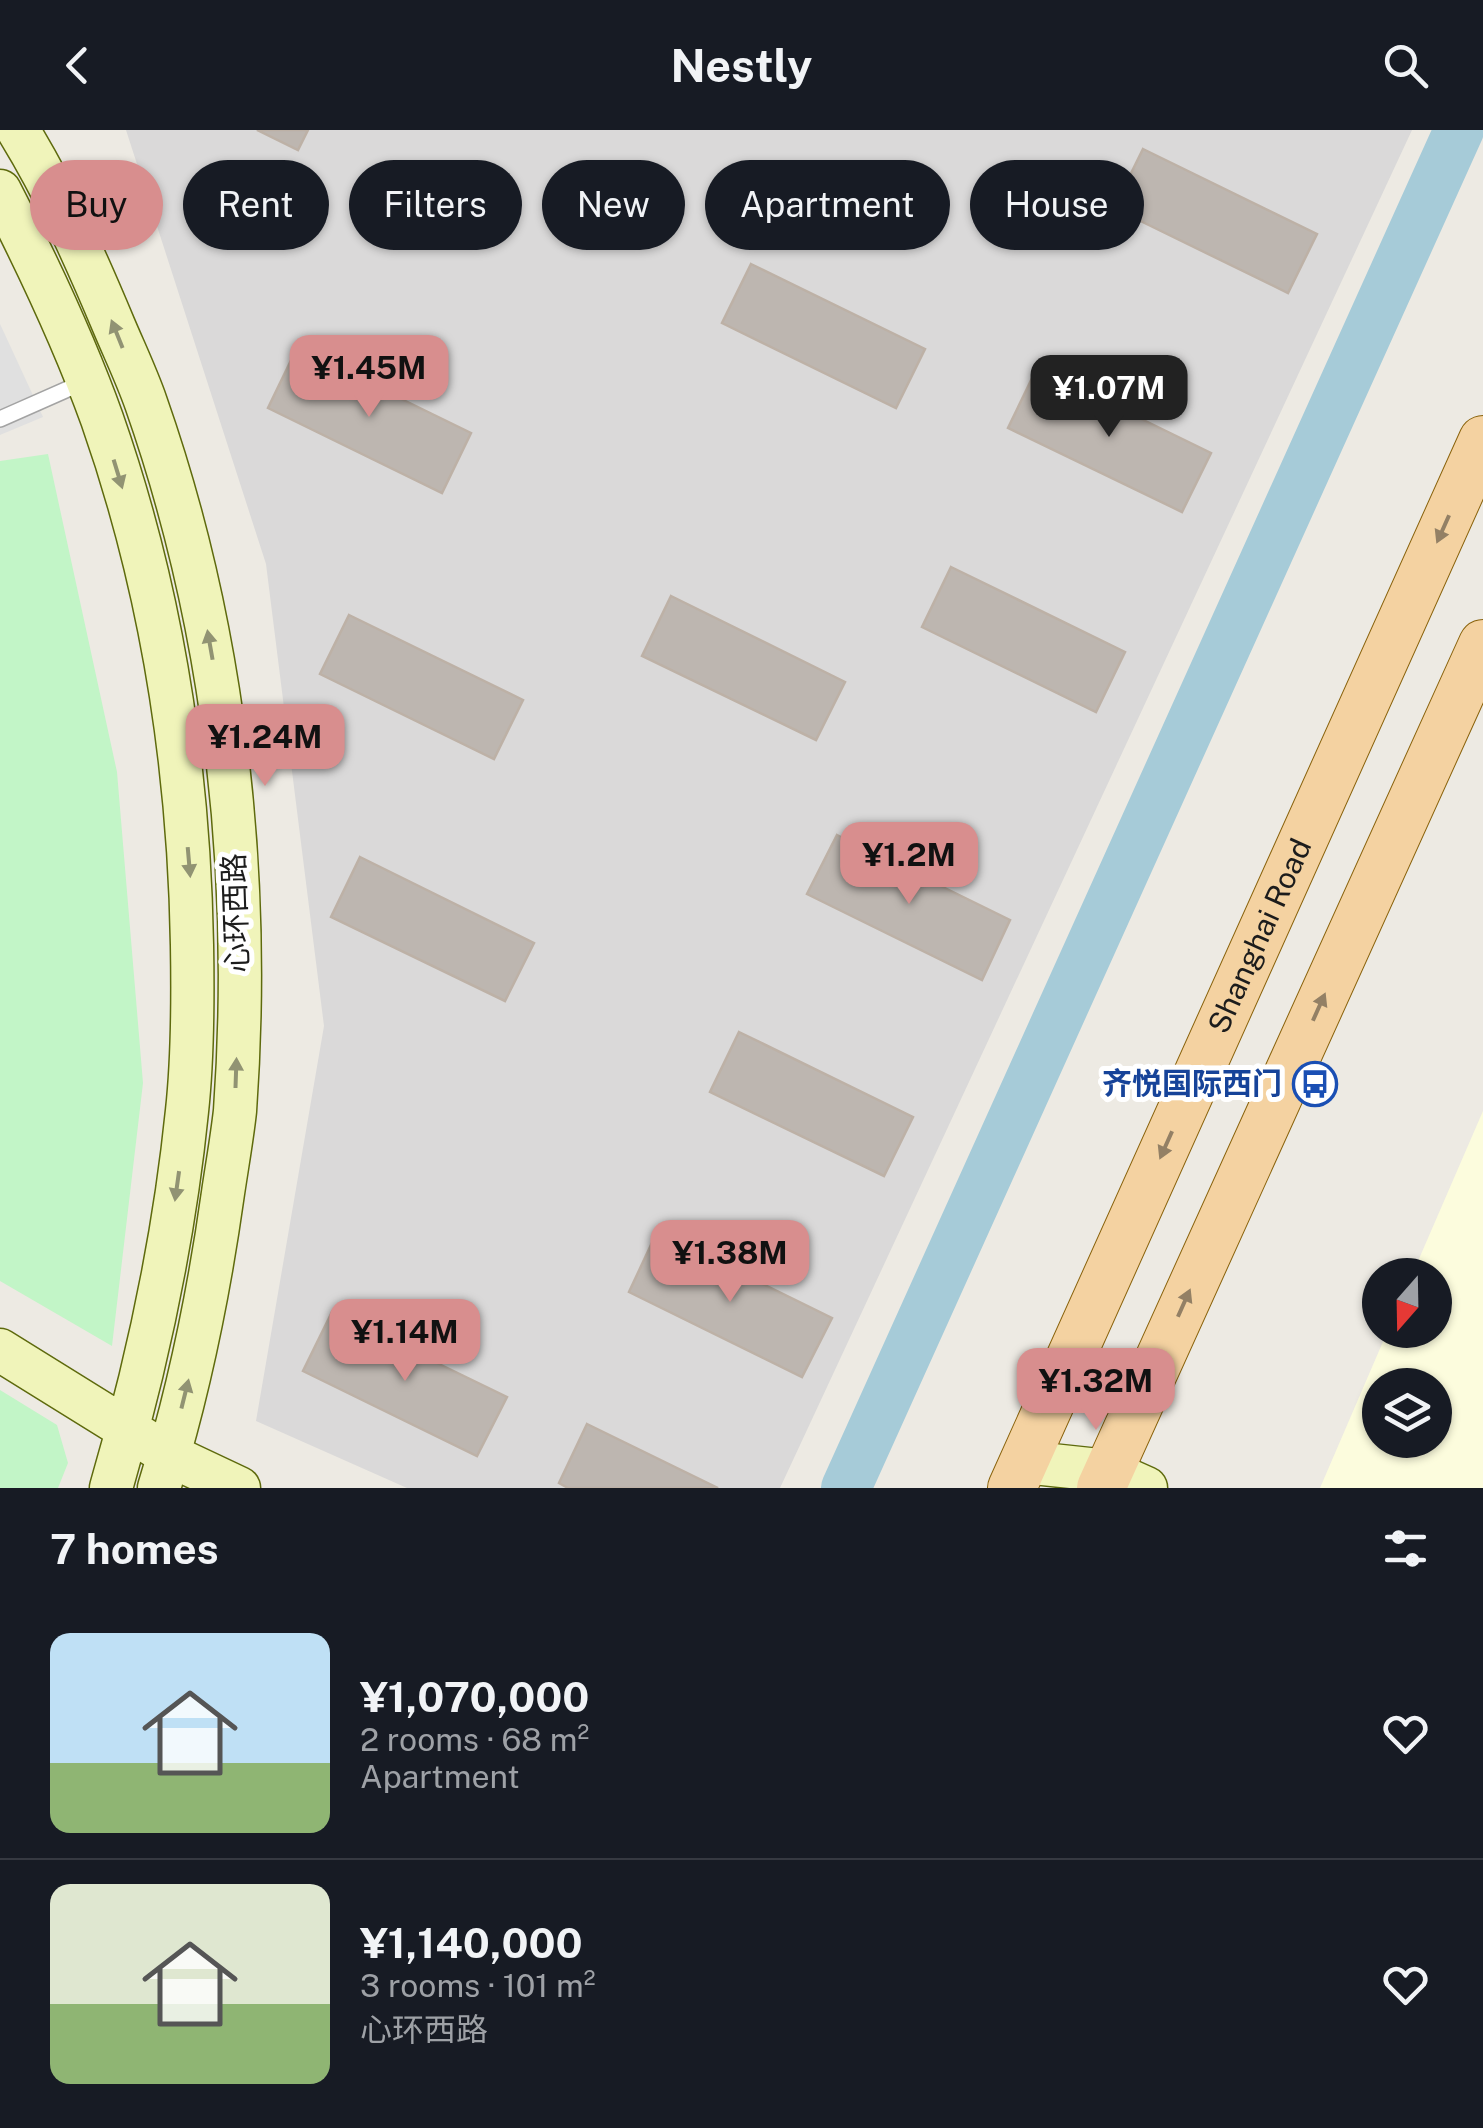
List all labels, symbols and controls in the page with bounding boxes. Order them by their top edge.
icon: back [50,38,105,93]
icon: search [1378,38,1433,93]
text: Nestly [671,39,812,92]
chip: Buy [30,160,163,250]
chip: Rent [183,160,329,250]
chip: Filters [349,160,522,250]
chip: New [542,160,685,250]
chip: Apartment [705,160,950,250]
chip: House [970,160,1144,250]
one-way arrow [109,319,125,349]
pin: ¥1.45M [288,335,450,420]
text: ¥1.45M [312,349,426,386]
pin: ¥1.07M [1028,355,1190,440]
text: ¥1.07M [1053,369,1165,406]
one-way arrow [111,460,126,490]
one-way arrow [1435,514,1451,544]
one-way arrow [202,629,217,660]
pin: ¥1.24M [184,704,346,789]
text: ¥1.24M [208,718,322,755]
pin: ¥1.2M [839,822,979,907]
street label: Shanghai Road [1200,833,1318,1039]
text: ¥1.2M [862,836,956,873]
one-way arrow [181,846,197,878]
street label: 心环西路 [215,852,255,974]
one-way arrow [1310,993,1327,1022]
one-way arrow [228,1057,244,1089]
bus stop icon: 齐悦国际西门 [1292,1061,1338,1107]
place label: 齐悦国际西门 [1102,1065,1282,1101]
one-way arrow [1158,1130,1174,1160]
one-way arrow [169,1171,185,1202]
pin: ¥1.38M [649,1220,811,1305]
text: ¥1.38M [672,1234,788,1271]
north arrow [1362,1258,1452,1348]
map controls [1362,1258,1452,1458]
one-way arrow [1176,1289,1193,1318]
pin: ¥1.14M [324,1299,486,1384]
text: ¥1.14M [351,1313,459,1350]
pin: ¥1.32M [1015,1348,1177,1433]
text: ¥1.32M [1039,1362,1153,1399]
button: layers [1362,1368,1452,1458]
one-way arrow [177,1378,193,1409]
icon: filters [1378,1521,1433,1576]
text: 7 homes [50,1524,219,1573]
text: ¥1,070,000 [360,1672,589,1721]
icon: home [130,1673,250,1793]
icon: heart [1378,1706,1433,1761]
text: 2 rooms · 68 m² [360,1721,589,1758]
text: Apartment [360,1758,520,1795]
text: ¥1,140,000 [360,1918,582,1967]
icon: home [130,1924,250,2044]
icon: heart [1378,1957,1433,2012]
text: 3 rooms · 101 m² [360,1967,596,2004]
text: 心环西路 [360,2011,488,2048]

